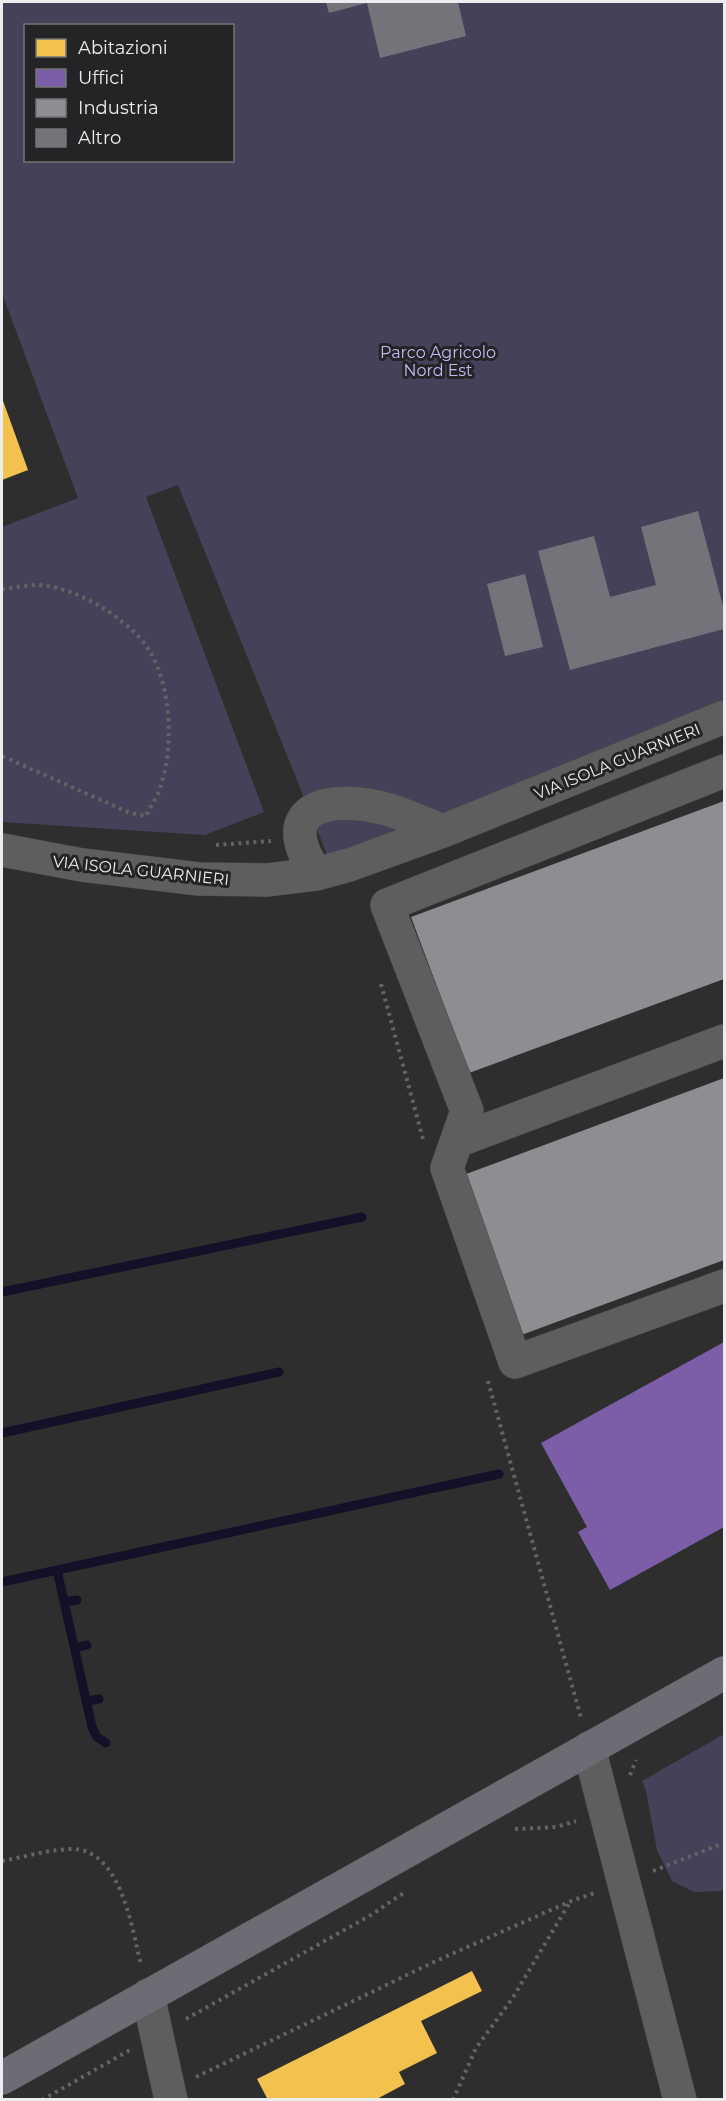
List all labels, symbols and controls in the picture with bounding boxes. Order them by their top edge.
legend [24,24,234,162]
text: Abitazioni [78,37,168,59]
text: Uffici [78,67,124,89]
text: Industria [78,97,159,119]
text: Altro [78,127,121,149]
park label: Parco Agricolo Nord Est [380,343,496,380]
street label: VIA ISOLA GUARNIERI [531,719,703,804]
street label: VIA ISOLA GUARNIERI [52,852,230,889]

